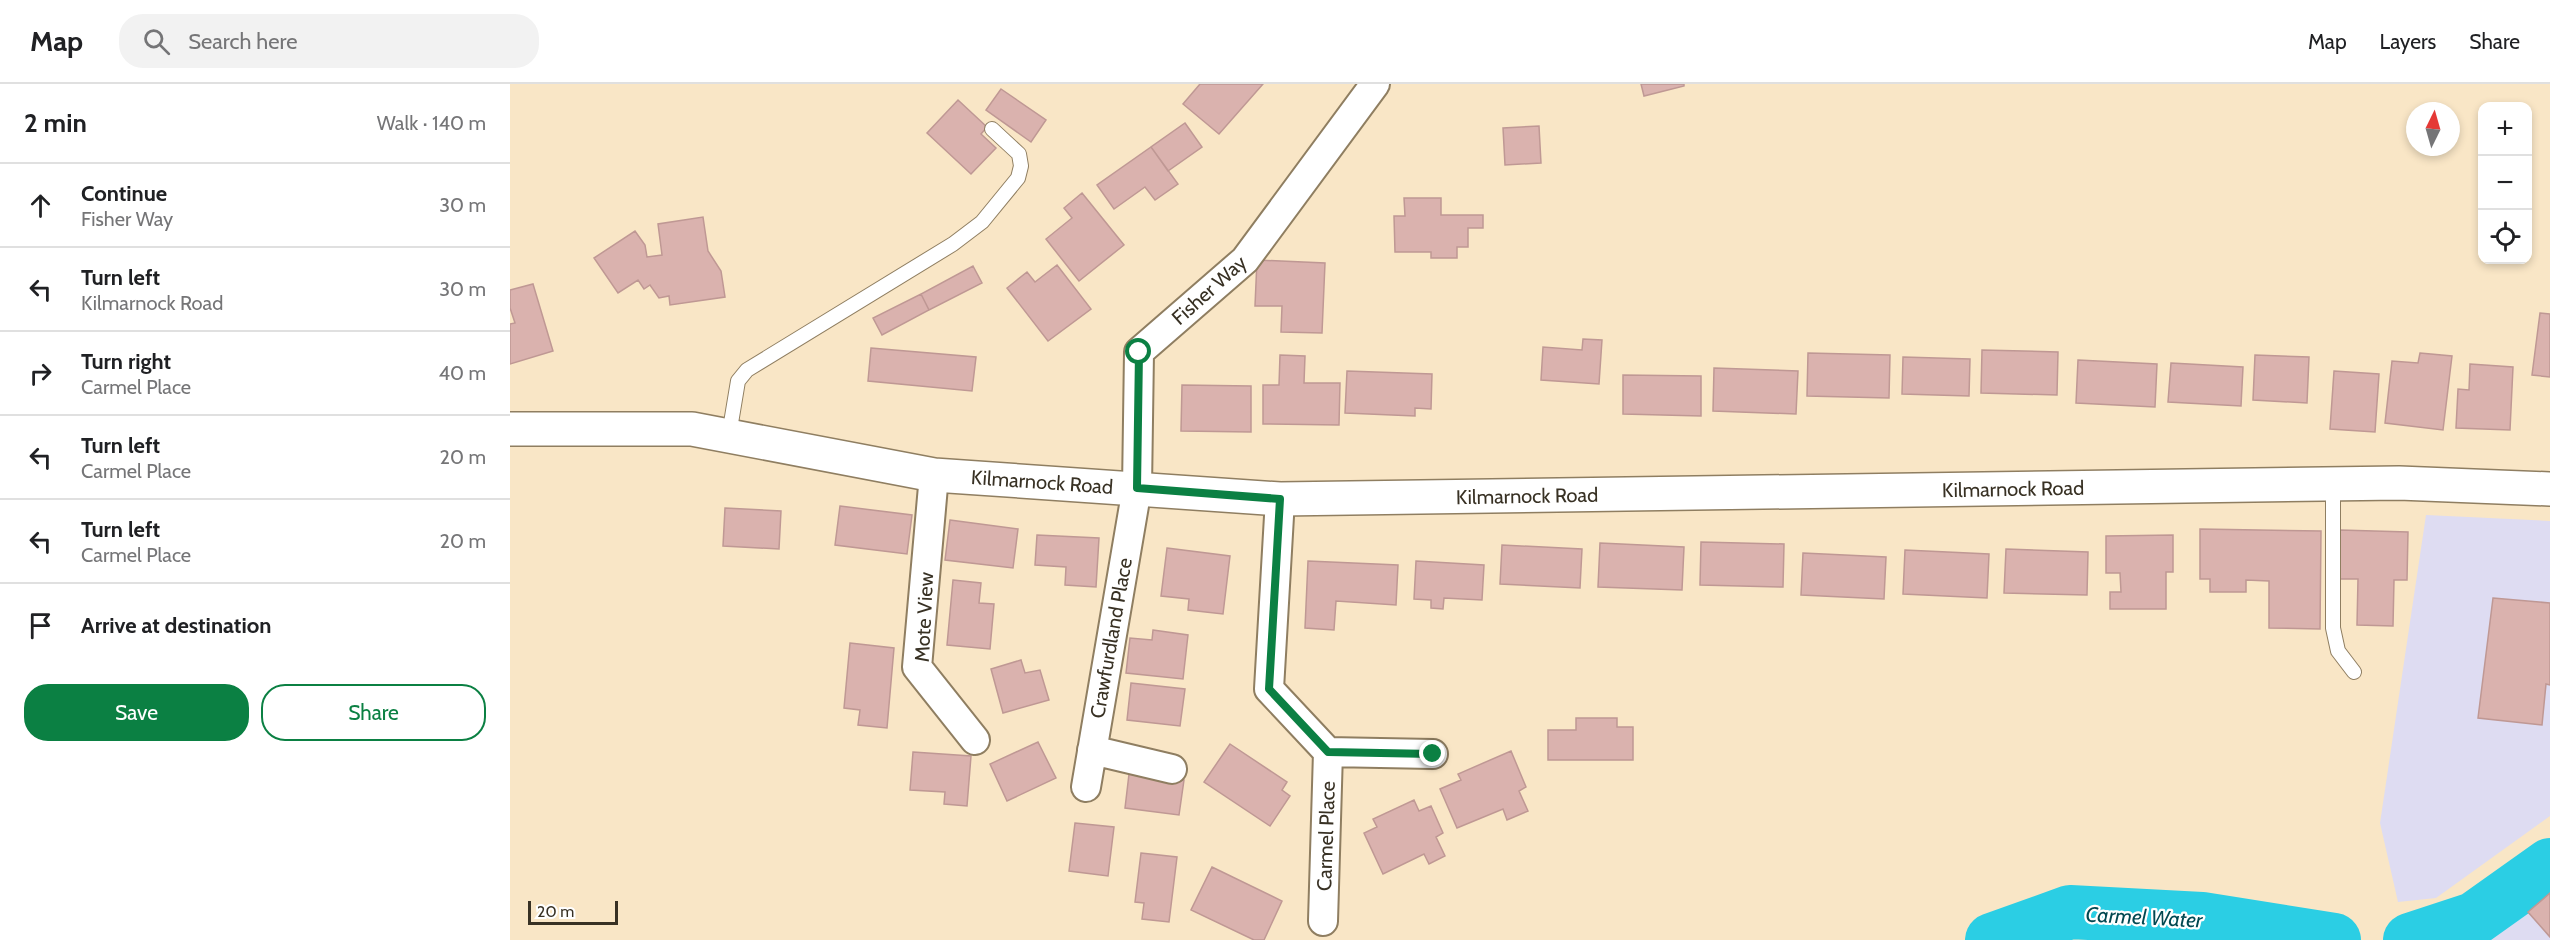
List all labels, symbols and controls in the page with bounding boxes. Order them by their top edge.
search box [119,14,539,68]
text: Map [30,24,83,58]
icon: search [140,25,173,58]
text: Search here [188,28,297,55]
text: Map [2308,29,2347,54]
text: Layers [2380,29,2436,54]
text: Share [2469,29,2520,54]
north arrow [2406,102,2460,156]
map controls [2478,102,2532,264]
button: + [2478,102,2532,156]
text: 2 min [24,107,87,139]
text: Walk · 140 m [377,111,486,135]
button: − [2478,156,2532,210]
text: Continue [81,180,167,207]
icon: ahead [24,189,57,222]
text: 30 m [439,193,486,217]
text: Fisher Way [81,207,173,231]
button: locate [2478,210,2532,264]
street label: Fisher Way [1167,250,1251,330]
text: Turn left [81,264,160,291]
icon: left [24,273,57,306]
text: 30 m [439,277,486,301]
text: Kilmarnock Road [81,291,223,315]
route start [1125,338,1151,364]
text: Turn right [81,348,171,375]
icon: right [24,357,57,390]
text: 40 m [438,361,486,385]
text: Carmel Place [81,375,191,399]
text: Turn left [81,432,160,459]
icon: left [24,441,57,474]
text: 20 m [440,445,486,469]
text: Carmel Place [81,459,191,483]
street label: Kilmarnock Road [970,465,1114,499]
street label: Kilmarnock Road [1942,476,2084,502]
street label: Kilmarnock Road [1456,483,1598,509]
text: Turn left [81,516,160,543]
icon: left [24,525,57,558]
text: 20 m [440,529,486,553]
text: Carmel Place [81,543,191,567]
street label: Crawfurdland Place [1085,556,1137,720]
street label: Mote View [910,571,938,663]
icon: arrive [24,609,57,642]
text: Arrive at destination [81,612,271,639]
button: Save [24,684,249,741]
button: Share [261,684,486,741]
route end [1419,740,1445,766]
street label: Carmel Place [1312,781,1340,891]
scale bar [528,898,618,926]
water label: Carmel Water [2085,901,2205,933]
text: 20 m [537,902,574,921]

